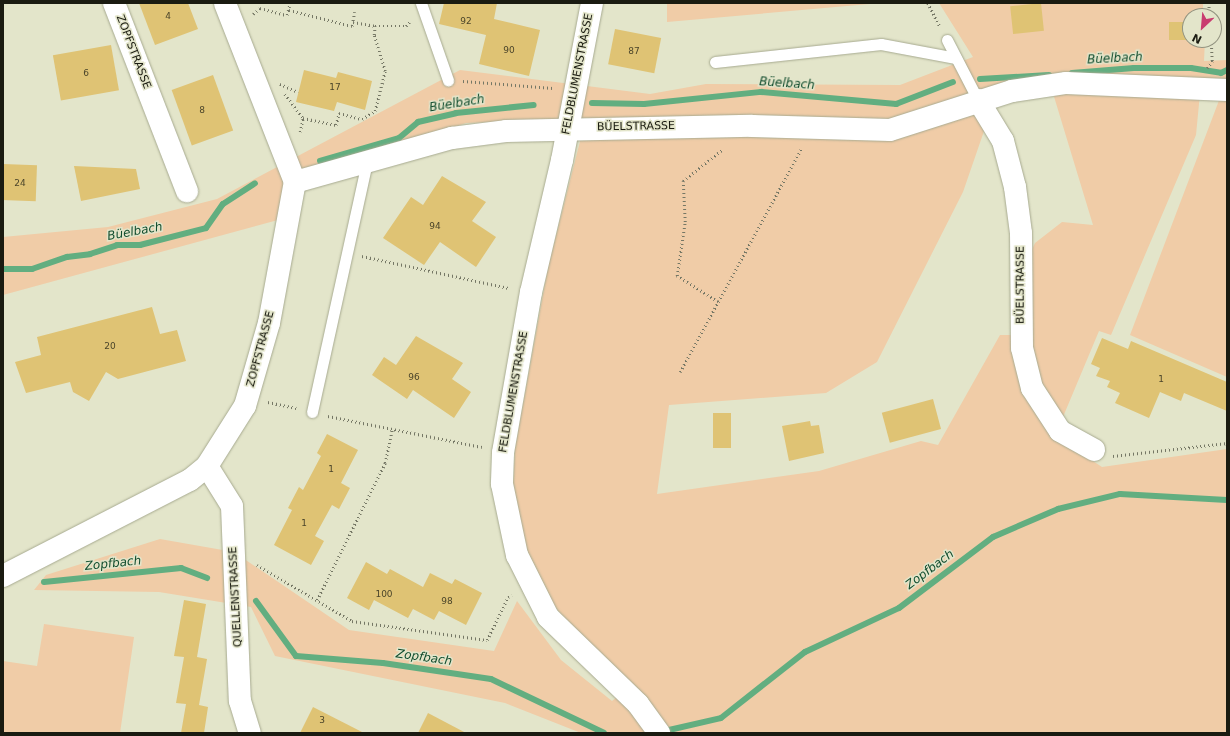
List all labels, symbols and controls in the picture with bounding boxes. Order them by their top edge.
north arrow [1182,8,1222,48]
house number: 4 [165,11,171,21]
street label: FELDBLUMENSTRASSE [560,12,596,136]
street label: ZOPFSTRASSE [113,13,153,91]
house number: 92 [460,16,472,26]
text: N [1190,30,1204,46]
house number: 90 [503,45,515,55]
house number: 87 [628,46,640,56]
water label: Büelbach [1087,50,1143,68]
house number: 6 [83,68,89,78]
water label: Büelbach [759,75,815,93]
house number: 17 [329,82,341,92]
water label: Büelbach [428,93,486,115]
house number: 8 [199,105,205,115]
street label: BÜELSTRASSE [597,120,675,134]
house number: 24 [14,178,26,188]
water label: Büelbach [106,220,164,244]
house number: 94 [429,221,441,231]
street label: BÜELSTRASSE [1014,246,1028,324]
street label: ZOPFSTRASSE [244,309,278,389]
street label: FELDBLUMENSTRASSE [497,330,531,454]
house number: 20 [104,341,116,351]
house number: 96 [408,372,420,382]
house number: 1 [1158,374,1164,384]
house number: 1 [328,464,334,474]
house number: 1 [301,518,307,528]
street label: QUELLENSTRASSE [227,547,245,647]
water label: Zopfbach [903,547,957,593]
water label: Zopfbach [84,554,142,574]
house number: 100 [375,589,393,599]
house number: 98 [441,596,453,606]
water label: Zopfbach [395,647,453,669]
house number: 3 [319,715,325,725]

